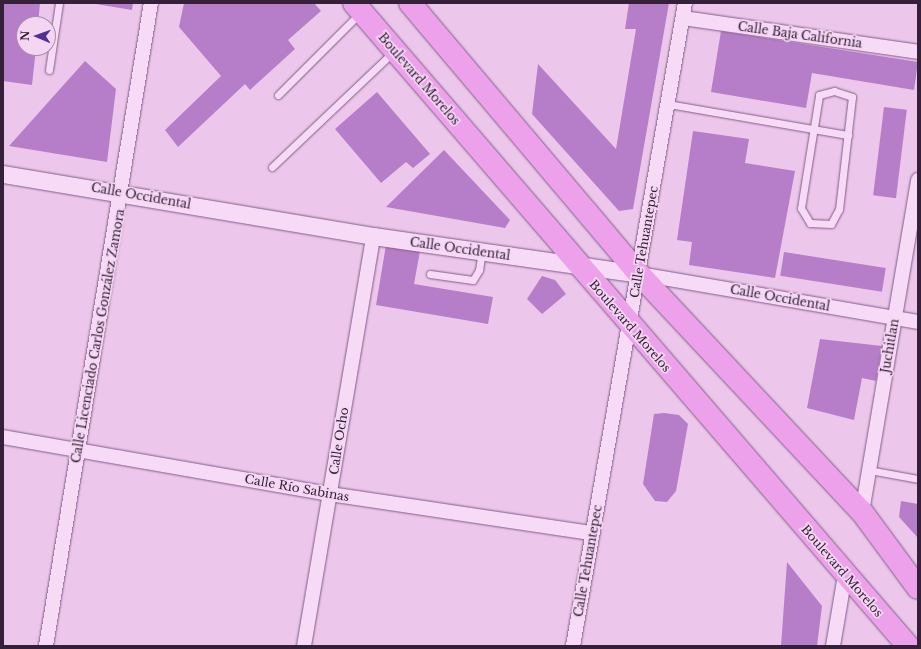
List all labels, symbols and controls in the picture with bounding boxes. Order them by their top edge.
north arrow [16,16,56,56]
street label: Calle Baja California [737,19,863,51]
text: N [18,30,32,41]
street label: Boulevard Morelos [375,30,463,128]
street label: Calle Occidental [90,180,192,212]
street label: Calle Tehuantepec [627,185,661,299]
street label: Calle Licenciado Carlos González Zamora [69,208,127,464]
street label: Calle Occidental [409,235,511,263]
street label: Boulevard Morelos [586,277,674,375]
street label: Calle Occidental [729,282,831,314]
street label: Juchitlan [878,318,902,374]
street label: Calle Ocho [327,406,351,476]
street label: Calle Río Sabinas [244,472,350,504]
street label: Calle Tehuantepec [571,504,605,618]
street label: Boulevard Morelos [798,522,886,620]

